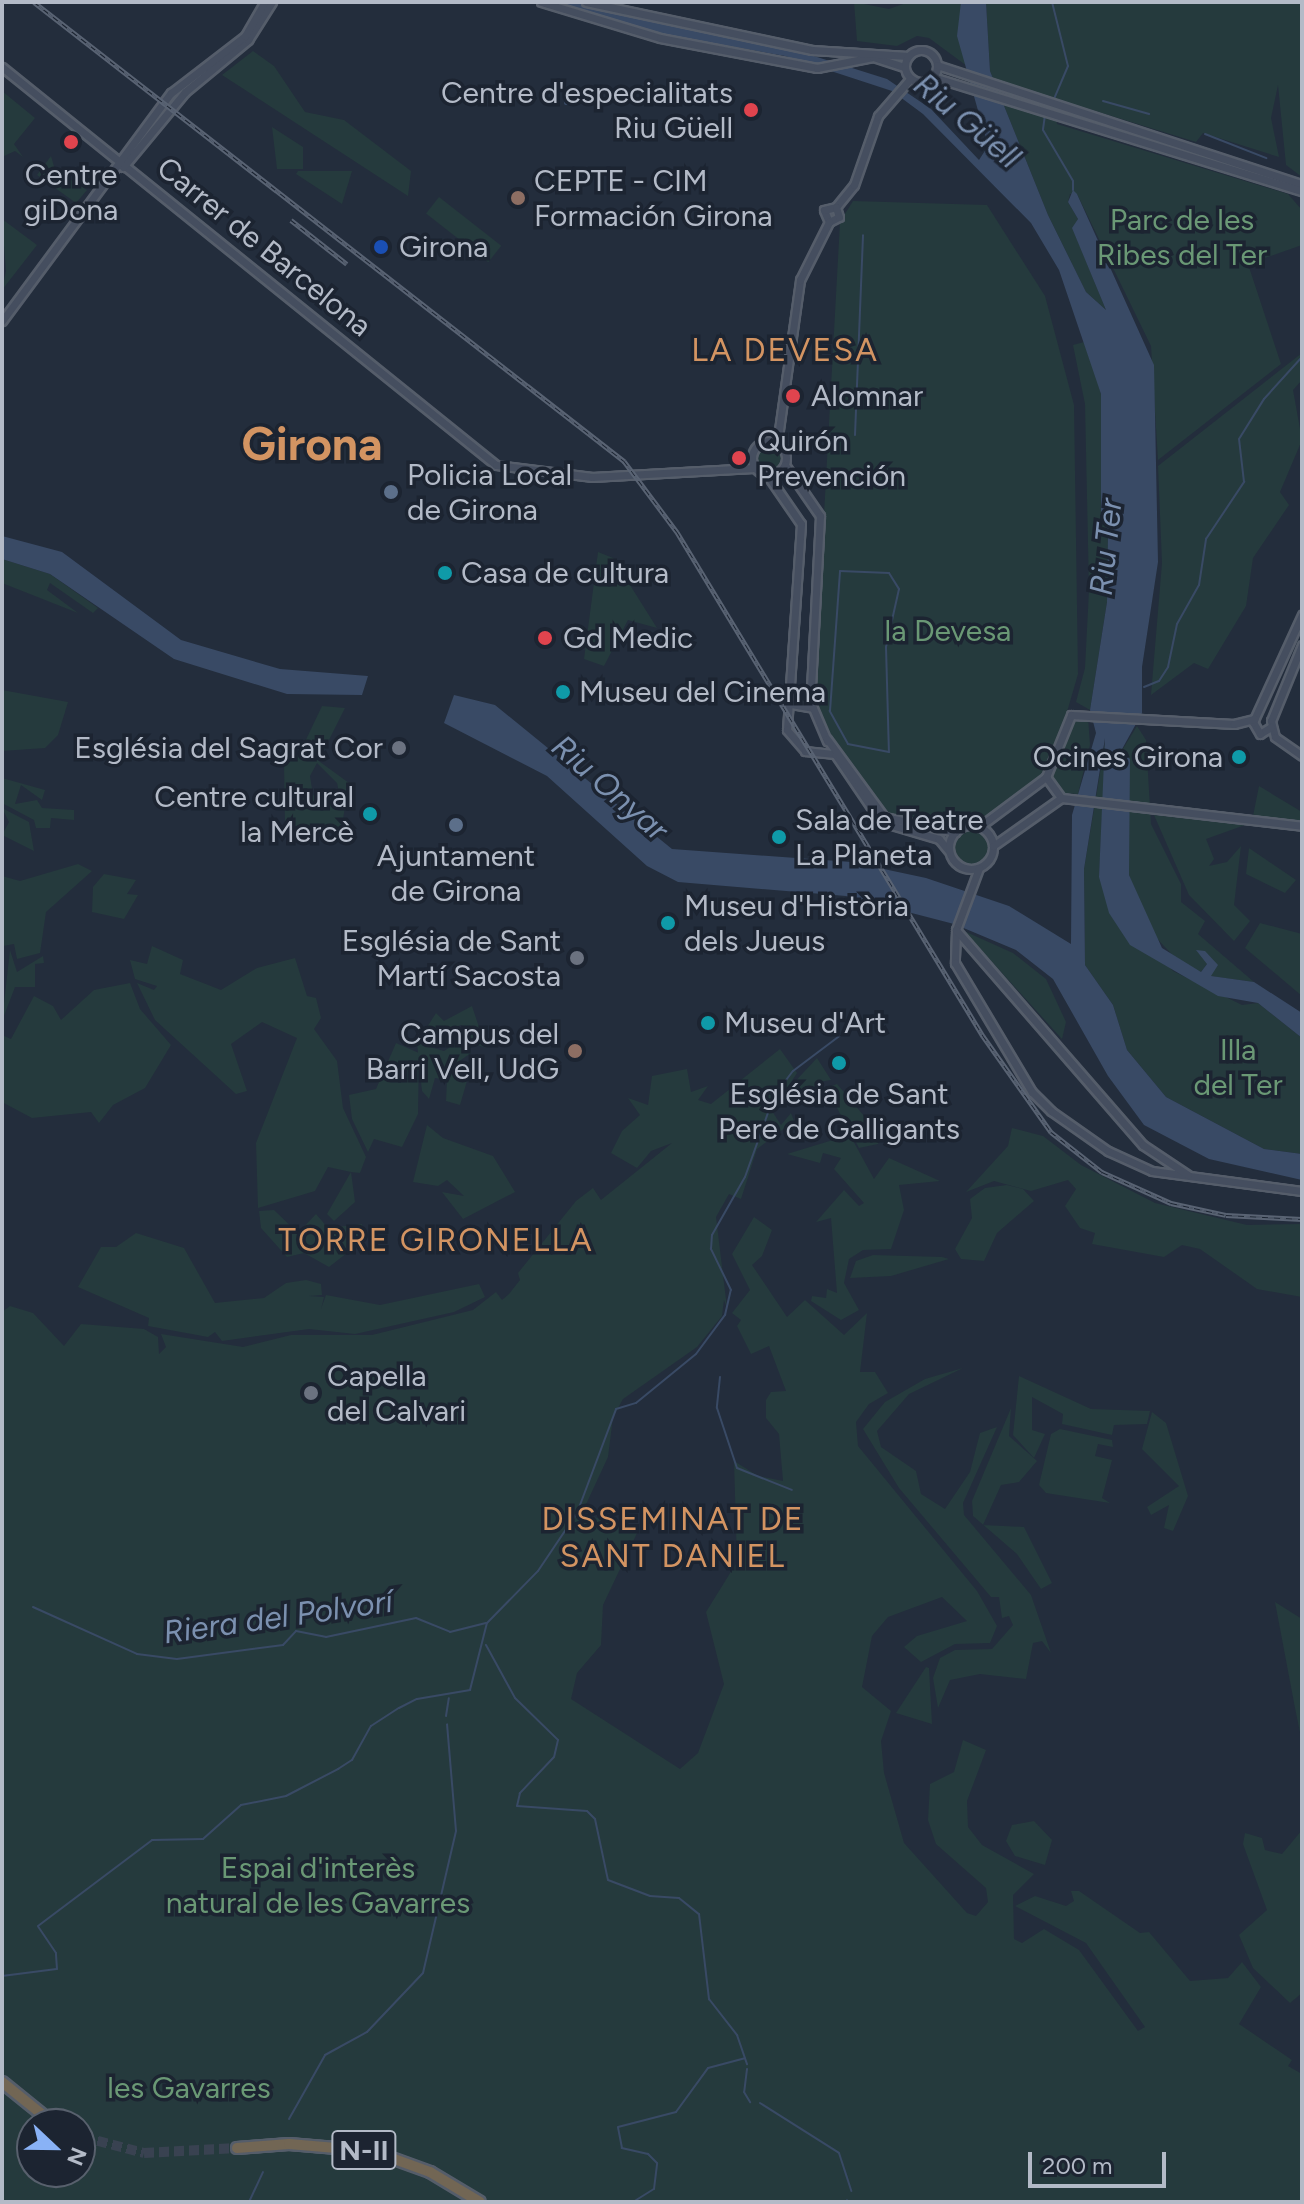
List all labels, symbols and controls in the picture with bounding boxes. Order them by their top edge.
water label: Riu Güell [906,65,1028,177]
place label: Centre d'especialitats Riu Güell [441,75,733,146]
marker: Centre d'especialitats Riu Güell [740,99,762,121]
marker: Centre giDona [60,131,82,153]
street label: Carrer de Barcelona [150,150,378,344]
place label: Centre giDona [24,157,118,228]
place label: CEPTE - CIM Formación Girona [534,163,773,234]
marker: CEPTE - CIM Formación Girona [509,189,527,207]
park label: Parc de les Ribes del Ter [1097,202,1267,272]
place label: Girona [399,229,488,265]
marker: Girona [370,236,392,258]
district label: LA DEVESA [691,331,879,369]
place label: Alomnar [811,378,923,414]
marker: Alomnar [782,385,804,407]
district label: Girona [241,416,383,472]
place label: Quirón Prevención [757,423,906,494]
marker: Quirón Prevención [728,447,750,469]
place label: Policia Local de Girona [407,457,572,528]
marker: Policia Local de Girona [382,483,400,501]
water label: Riu Ter [1082,497,1130,597]
place label: Casa de cultura [461,555,669,591]
marker: Casa de cultura [436,564,454,582]
park label: la Devesa [885,613,1011,649]
place label: Gd Medic [563,620,693,656]
marker: Gd Medic [534,627,556,649]
place label: Museu del Cinema [579,674,826,710]
marker: Museu del Cinema [554,683,572,701]
water label: Riu Onyar [544,727,676,849]
place label: Església del Sagrat Cor [74,730,383,766]
marker: Església del Sagrat Cor [390,739,408,757]
place label: Ocines Girona [1033,739,1223,775]
marker: Ocines Girona [1230,748,1248,766]
place label: Centre cultural la Mercè [154,779,354,850]
place label: Sala de Teatre La Planeta [795,802,984,872]
marker: Centre cultural la Mercè [361,805,379,823]
marker: Ajuntament de Girona [447,816,465,834]
marker: Sala de Teatre La Planeta [770,828,788,846]
place label: Ajuntament de Girona [377,838,535,908]
place label: Museu d'Història dels Jueus [684,888,909,958]
marker: Museu d'Història dels Jueus [659,914,677,932]
place label: Església de Sant Martí Sacosta [342,923,561,994]
marker: Església de Sant Martí Sacosta [568,949,586,967]
place label: Museu d'Art [724,1005,886,1041]
marker: Museu d'Art [699,1014,717,1032]
place label: Campus del Barri Vell, UdG [366,1016,559,1086]
park label: Illa del Ter [1193,1032,1283,1102]
marker: Campus del Barri Vell, UdG [566,1042,584,1060]
marker: Església de Sant Pere de Galligants [830,1054,848,1072]
place label: Església de Sant Pere de Galligants [718,1076,960,1146]
district label: TORRE GIRONELLA [278,1221,594,1259]
place label: Capella del Calvari [327,1358,466,1428]
marker: Capella del Calvari [302,1384,320,1402]
district label: DISSEMINAT DE SANT DANIEL [541,1501,805,1576]
water label: Riera del Polvorí [161,1582,395,1652]
park label: Espai d'interès natural de les Gavarres [166,1850,470,1920]
park label: les Gavarres [107,2070,271,2106]
north arrow [16,2108,96,2188]
road number: N-II [330,2126,398,2174]
scale bar [1032,2136,1170,2186]
text: N [61,2143,93,2169]
text: 200 m [1042,2151,1113,2180]

